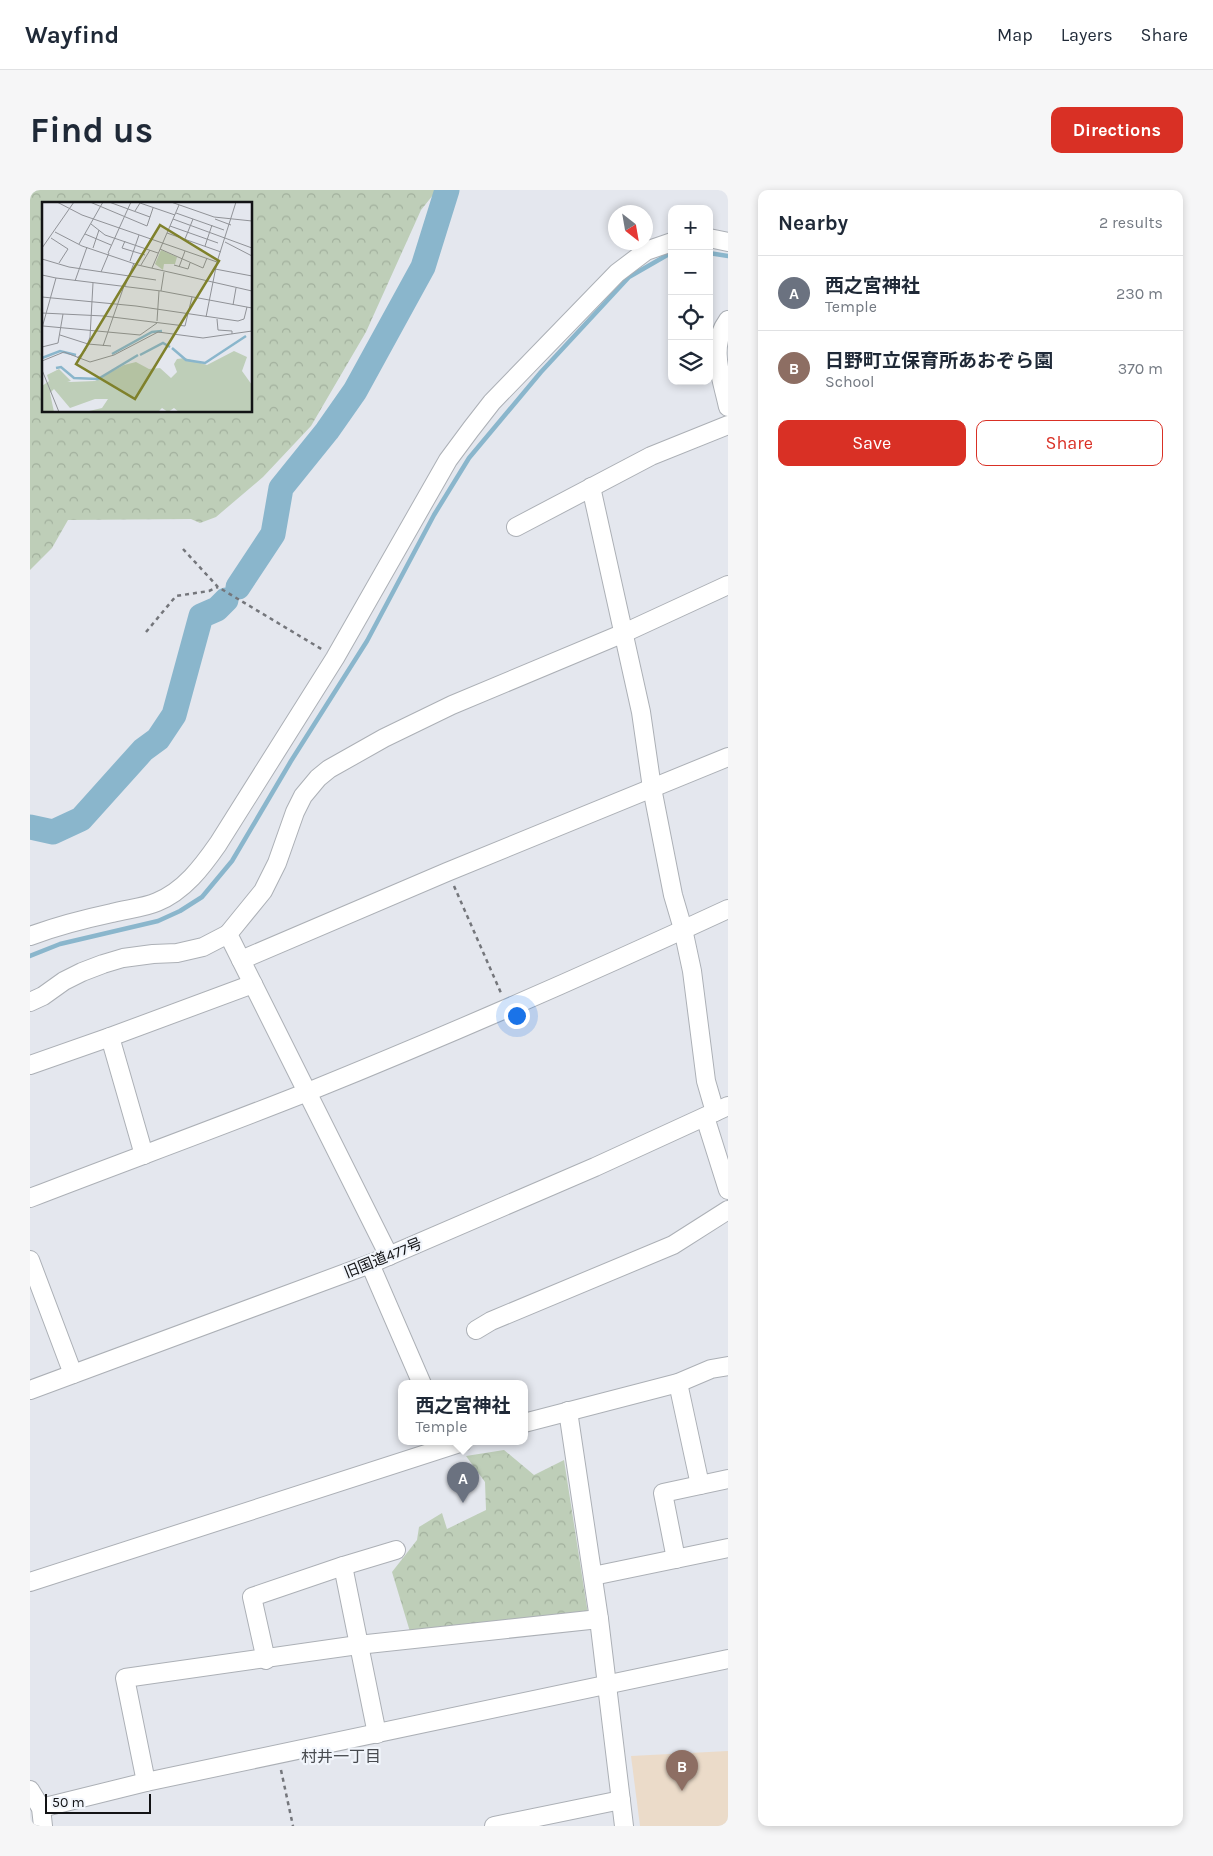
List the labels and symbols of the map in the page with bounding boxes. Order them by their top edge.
inset map [42,202,252,412]
north arrow [608,205,653,250]
your location [504,1003,530,1029]
street label: 旧国道477号 [341,1234,425,1282]
pin: A [447,1462,479,1503]
district label: 村井一丁目 [301,1747,381,1766]
pin: B [666,1750,698,1791]
scale bar [45,1791,151,1814]

